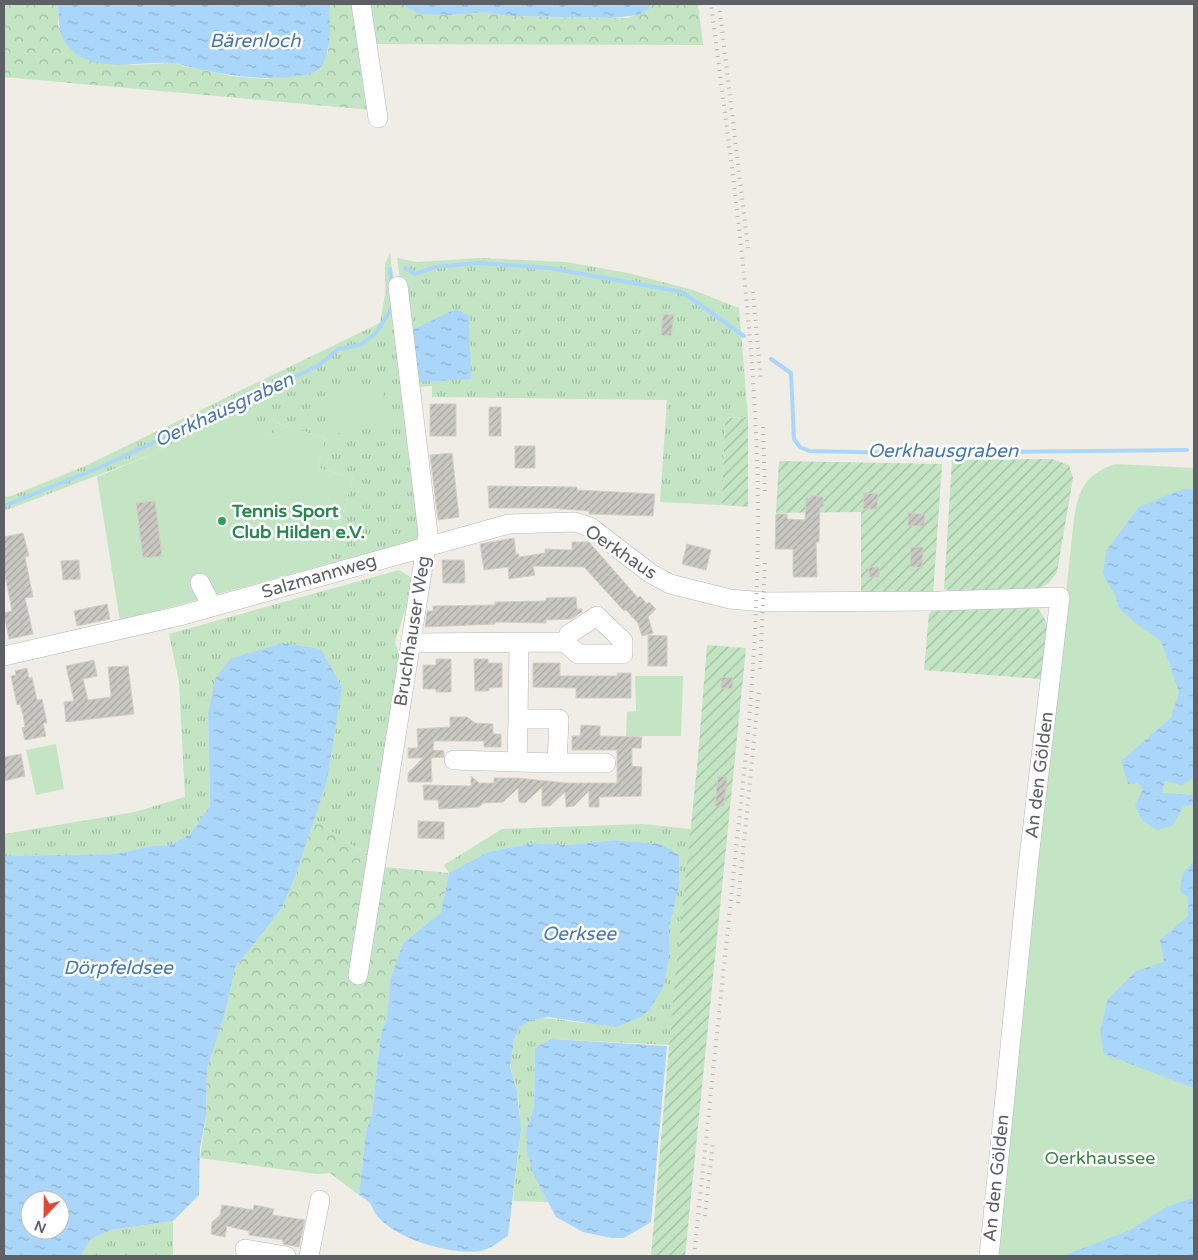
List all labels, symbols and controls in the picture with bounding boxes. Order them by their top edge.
water label: Bärenloch [209,30,301,52]
water label: Oerkhausgraben [151,368,297,452]
water label: Oerkhausgraben [868,440,1019,462]
place label: Tennis Sport Club Hilden e.V. [231,500,365,543]
marker: Tennis Sport Club Hilden e.V. [216,515,228,527]
street label: Oerkhaus [581,520,661,584]
street label: Salzmannweg [259,549,379,603]
street label: Bruchhauser Weg [389,554,435,708]
street label: An den Gölden [1020,710,1058,840]
water label: Oerksee [542,923,617,945]
water label: Dörpfeldsee [63,957,174,979]
street label: An den Gölden [978,1113,1014,1243]
park label: Oerkhaussee [1045,1147,1155,1169]
north arrow [20,1190,70,1240]
text: N [32,1217,49,1237]

